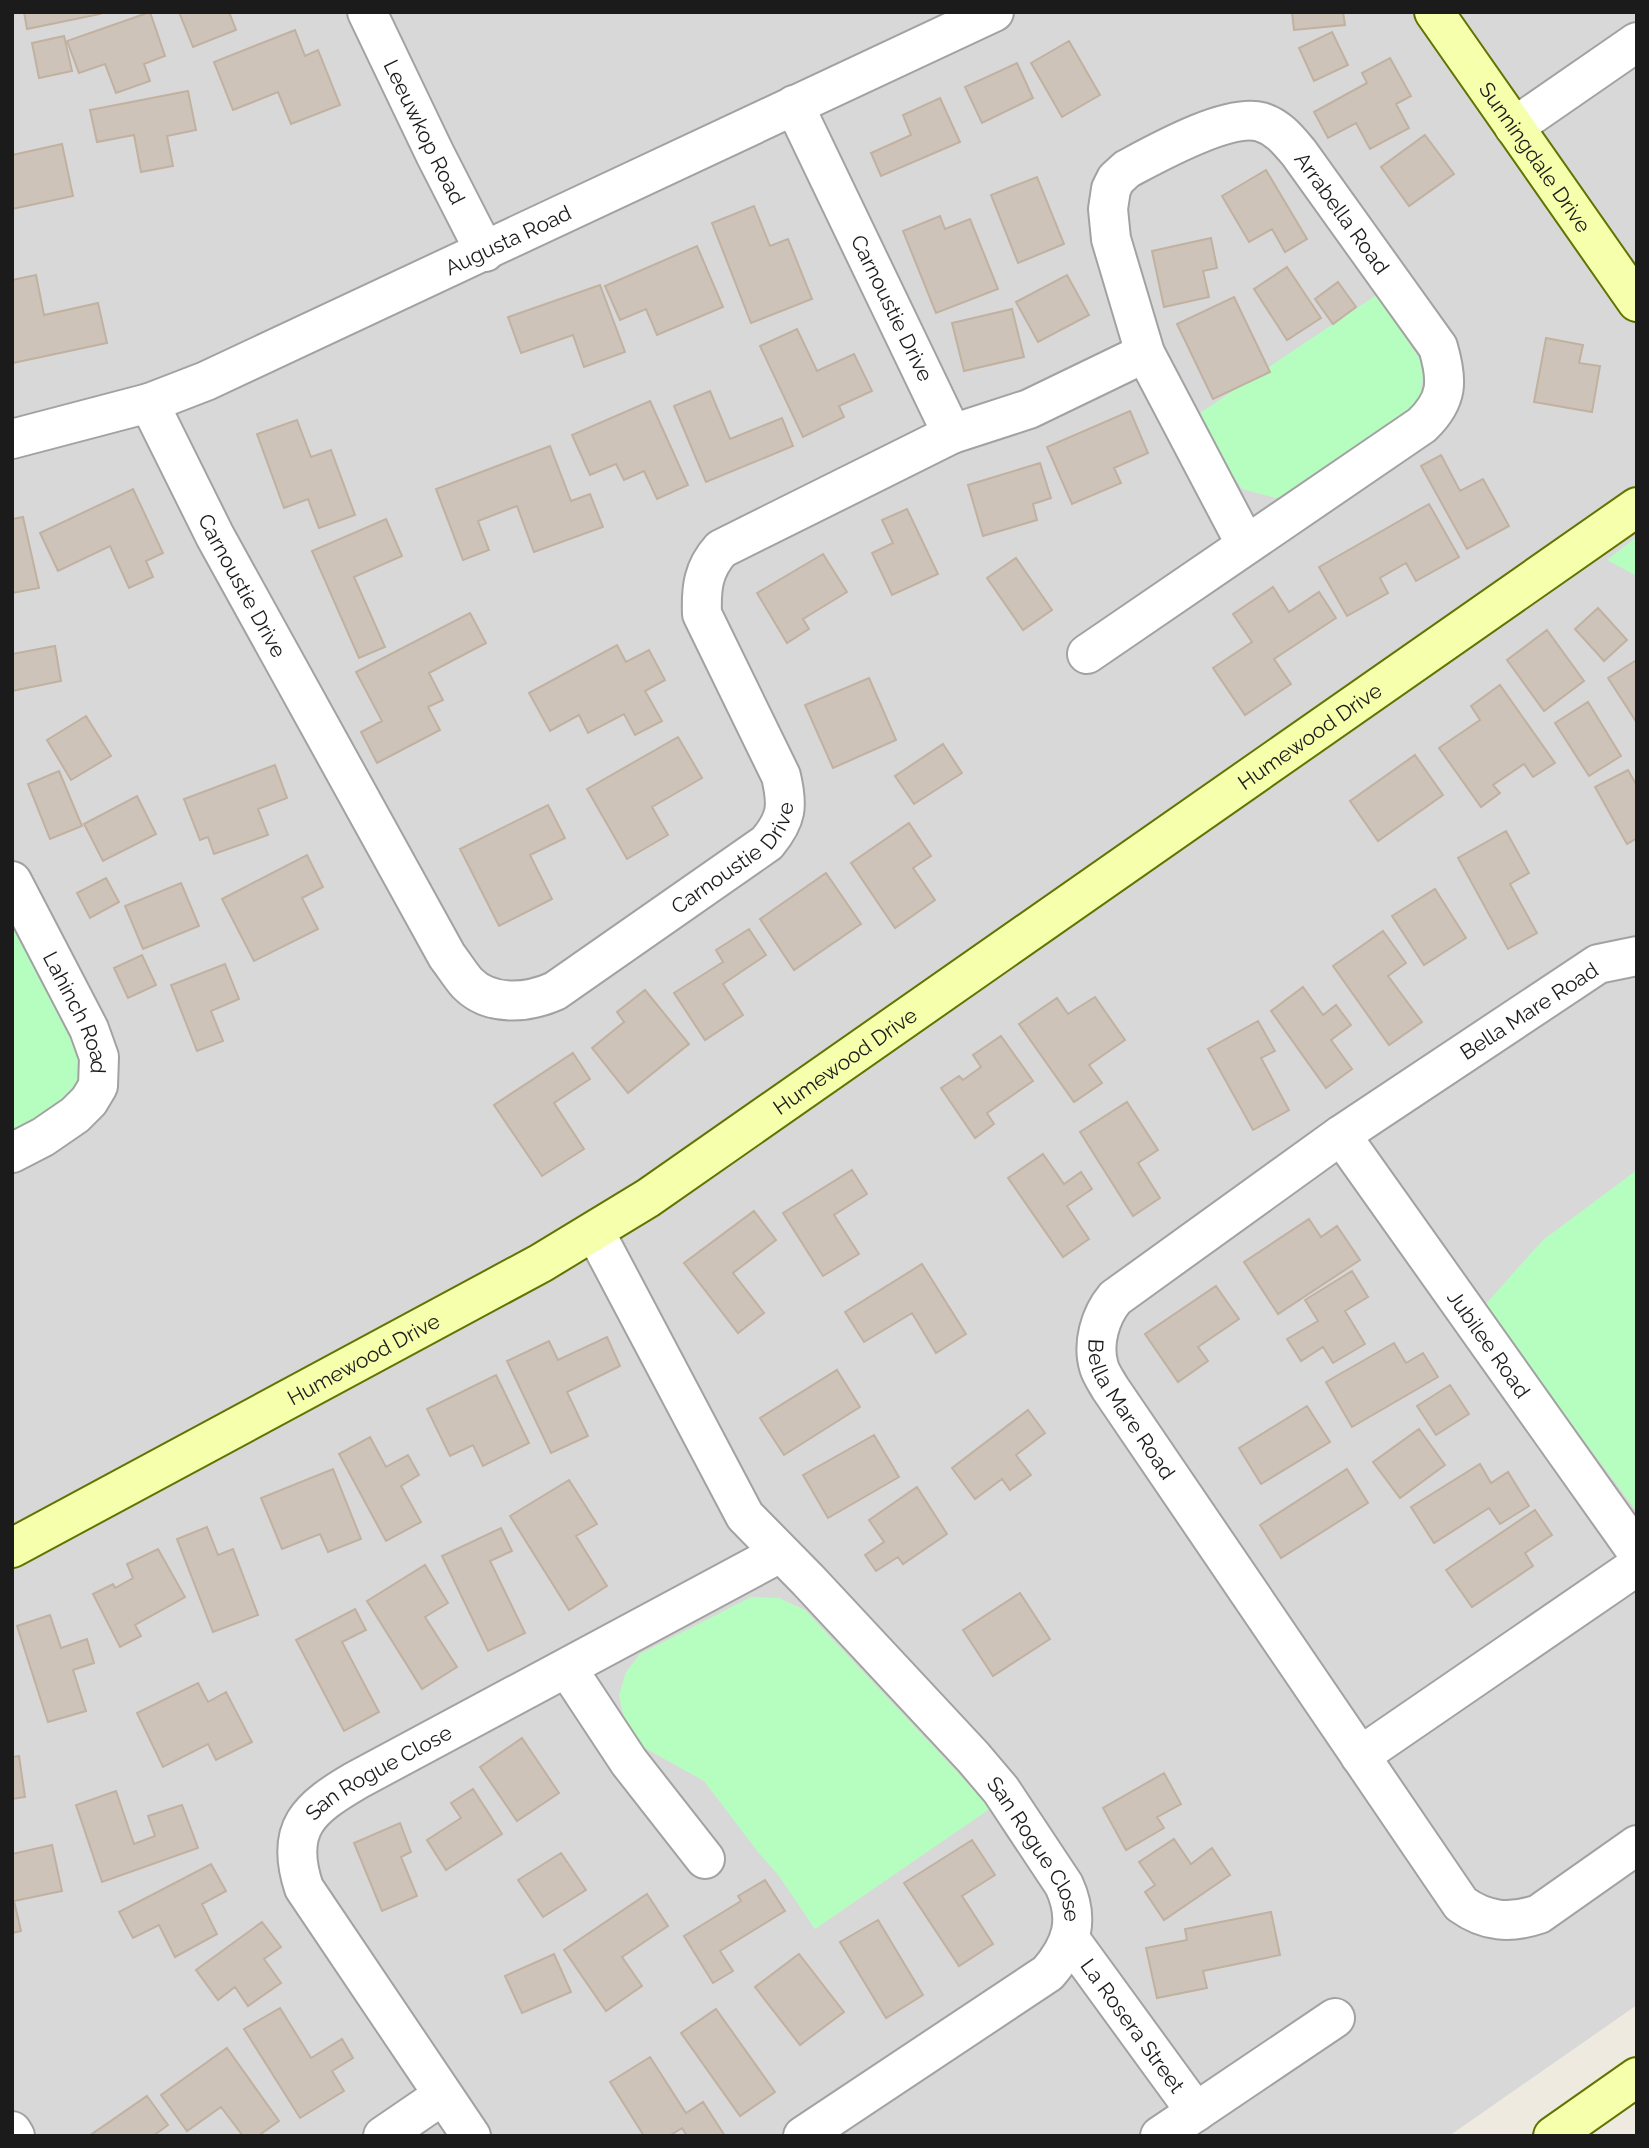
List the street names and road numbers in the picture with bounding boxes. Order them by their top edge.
street label: Leeuwkop Road [379,55,471,208]
street label: Sunningdale Drive [1474,77,1597,237]
street label: Arrabella Road [1290,147,1394,279]
street label: Augusta Road [441,199,575,280]
street label: Carnoustie Drive [846,231,938,385]
street label: Carnoustie Drive [193,509,292,662]
street label: Humewood Drive [1233,677,1386,795]
street label: Carnoustie Drive [666,801,798,919]
street label: Lahinch Road [38,947,112,1074]
street label: Bella Mare Road [1455,957,1603,1065]
street label: Humewood Drive [768,1002,921,1119]
street label: Jubilee Road [1442,1285,1536,1402]
street label: Humewood Drive [283,1308,444,1410]
street label: Bella Mare Road [1084,1338,1181,1484]
street label: San Rogue Close [300,1719,456,1825]
street label: San Rogue Close [982,1771,1085,1922]
street label: La Rosera Street [1076,1954,1190,2097]

